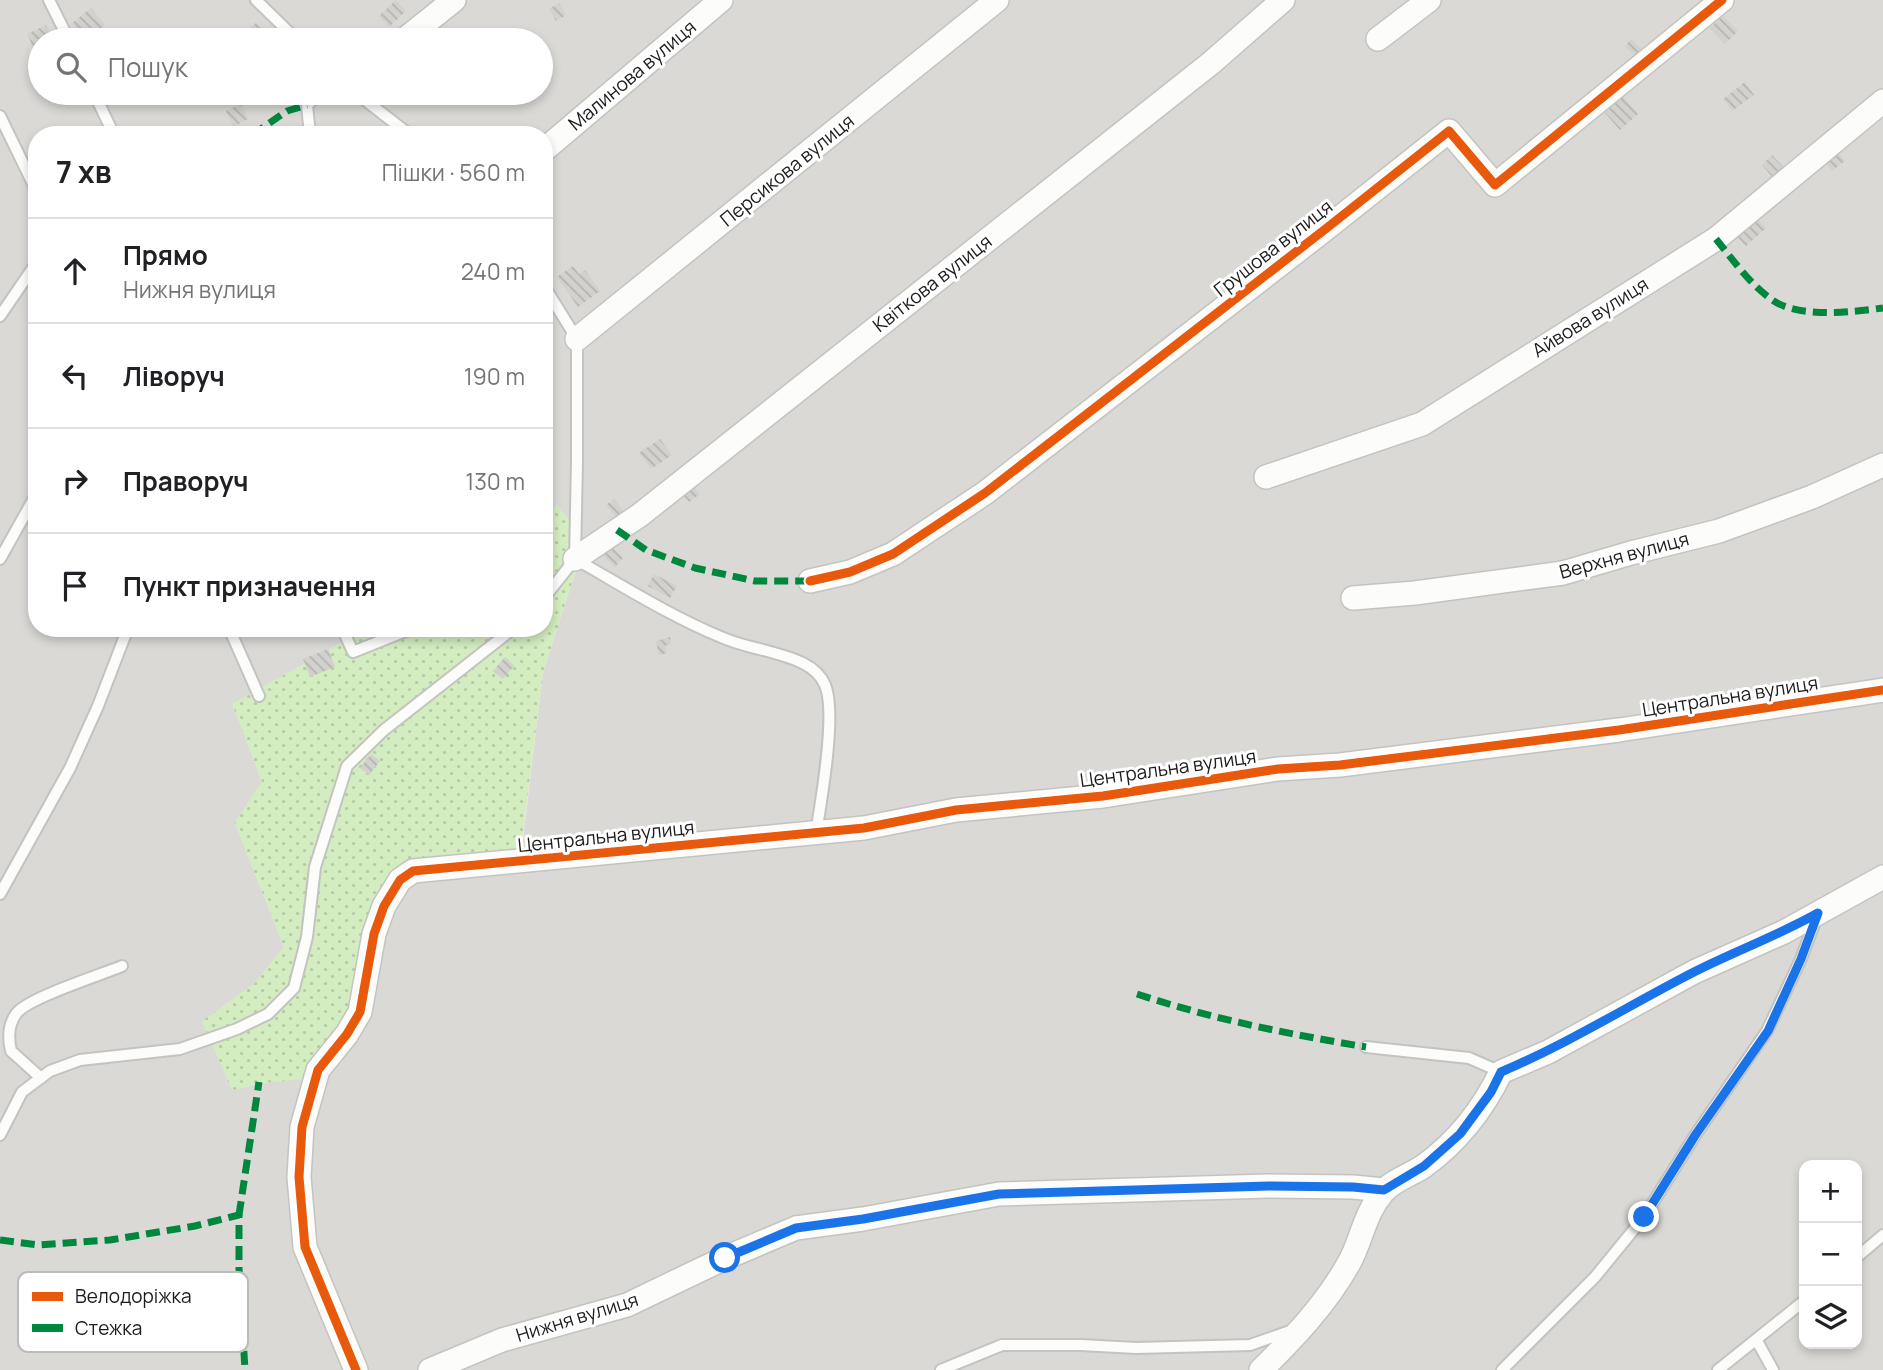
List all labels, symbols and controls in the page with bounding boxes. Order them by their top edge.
street label: Малинова вулиця [563,14,701,136]
search box [28,28,553,105]
icon: search [52,48,90,86]
text: Пошук [108,49,188,85]
street label: Персикова вулиця [714,108,860,232]
text: 7 хв [56,151,111,192]
text: Пішки · 560 m [382,156,525,188]
street label: Грушова вулиця [1208,193,1338,303]
street label: Квіткова вулиця [867,228,997,338]
text: Прямо [123,237,208,273]
icon: ahead [56,252,94,290]
text: 240 m [461,255,525,287]
street label: Айвова вулиця [1527,271,1653,363]
text: Нижня вулиця [123,273,276,305]
icon: left [56,357,94,395]
text: Ліворуч [123,358,225,394]
text: 190 m [464,360,525,392]
icon: right [56,462,94,500]
text: Праворуч [123,463,248,499]
text: 130 m [465,465,525,497]
street label: Верхня вулиця [1556,525,1692,585]
icon: arrive [56,567,94,605]
text: Пункт призначення [123,568,376,604]
street label: Центральна вулиця [1640,669,1820,723]
street label: Центральна вулиця [1078,743,1258,793]
street label: Центральна вулиця [516,814,696,858]
map controls [1799,1160,1862,1349]
button: + [1799,1160,1862,1223]
route end [1628,1201,1659,1232]
button: − [1799,1223,1862,1286]
route start [709,1242,740,1273]
legend [18,1272,248,1352]
text: Велодоріжка [75,1283,191,1309]
street label: Нижня вулиця [513,1286,641,1348]
button: layers [1799,1286,1862,1349]
text: Стежка [75,1315,142,1341]

